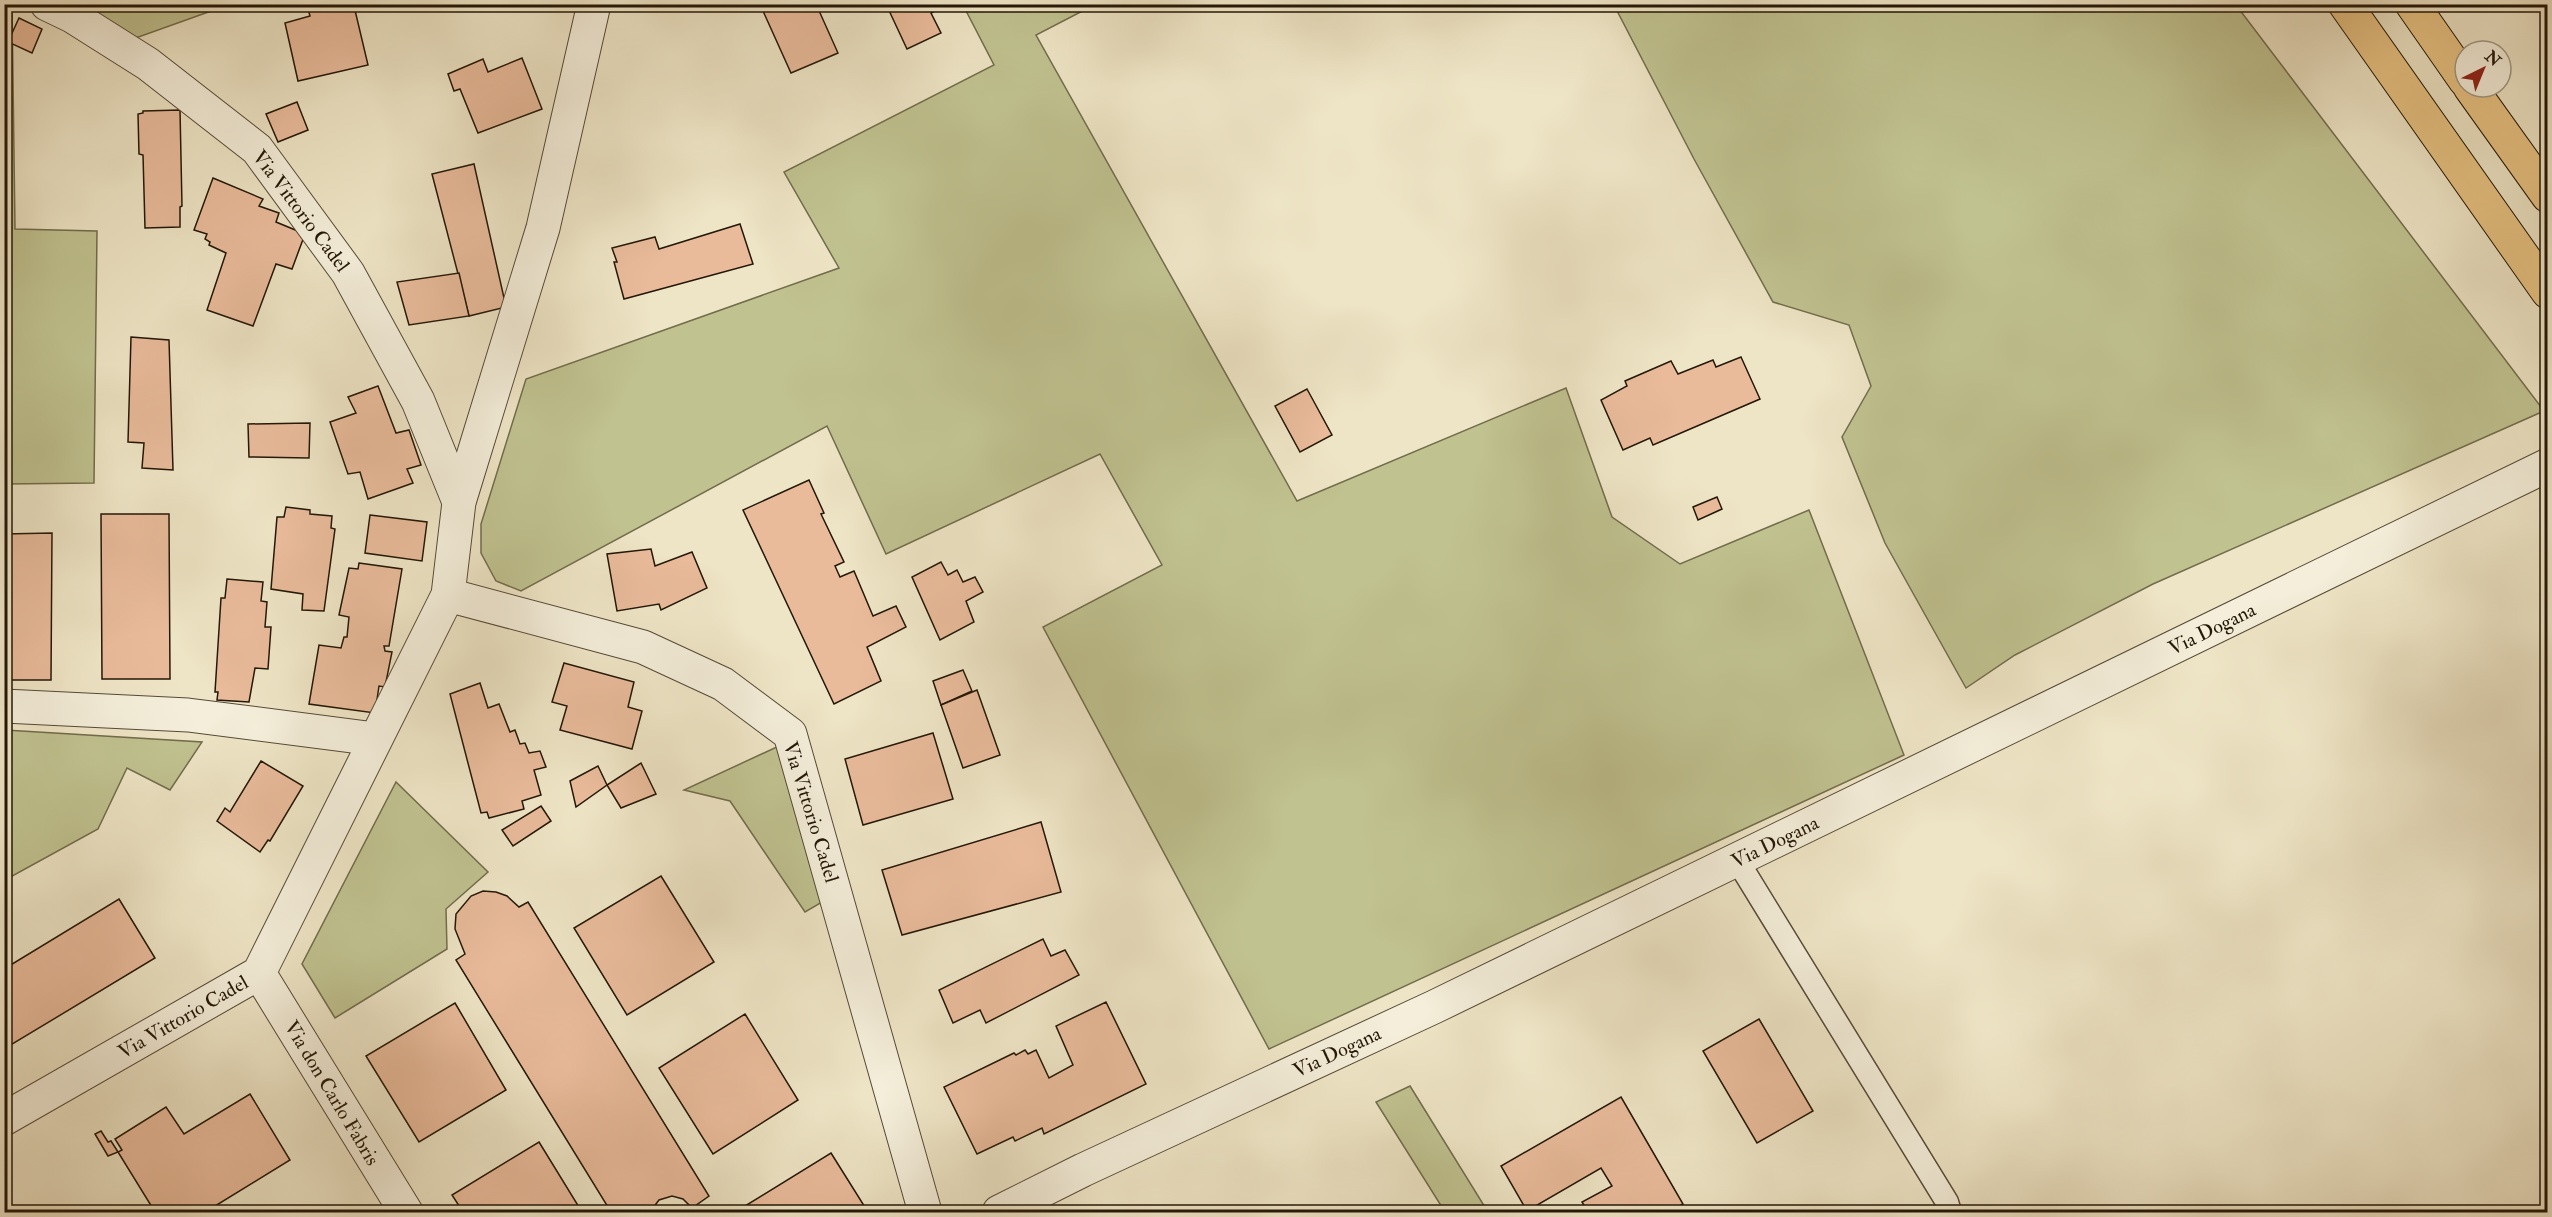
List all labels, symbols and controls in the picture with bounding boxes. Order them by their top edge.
north arrow [2453,39,2513,99]
text: N [2480,46,2505,71]
street label: Via Vittorio Cadel [247,145,355,277]
street label: Via Dogana [2164,597,2261,661]
street label: Via Vittorio Cadel [778,738,844,886]
street label: Via Dogana [1727,810,1824,874]
street label: Via Vittorio Cadel [113,970,253,1064]
street label: Via don Carlo Fabris [279,1016,385,1170]
street label: Via Dogana [1289,1020,1386,1083]

